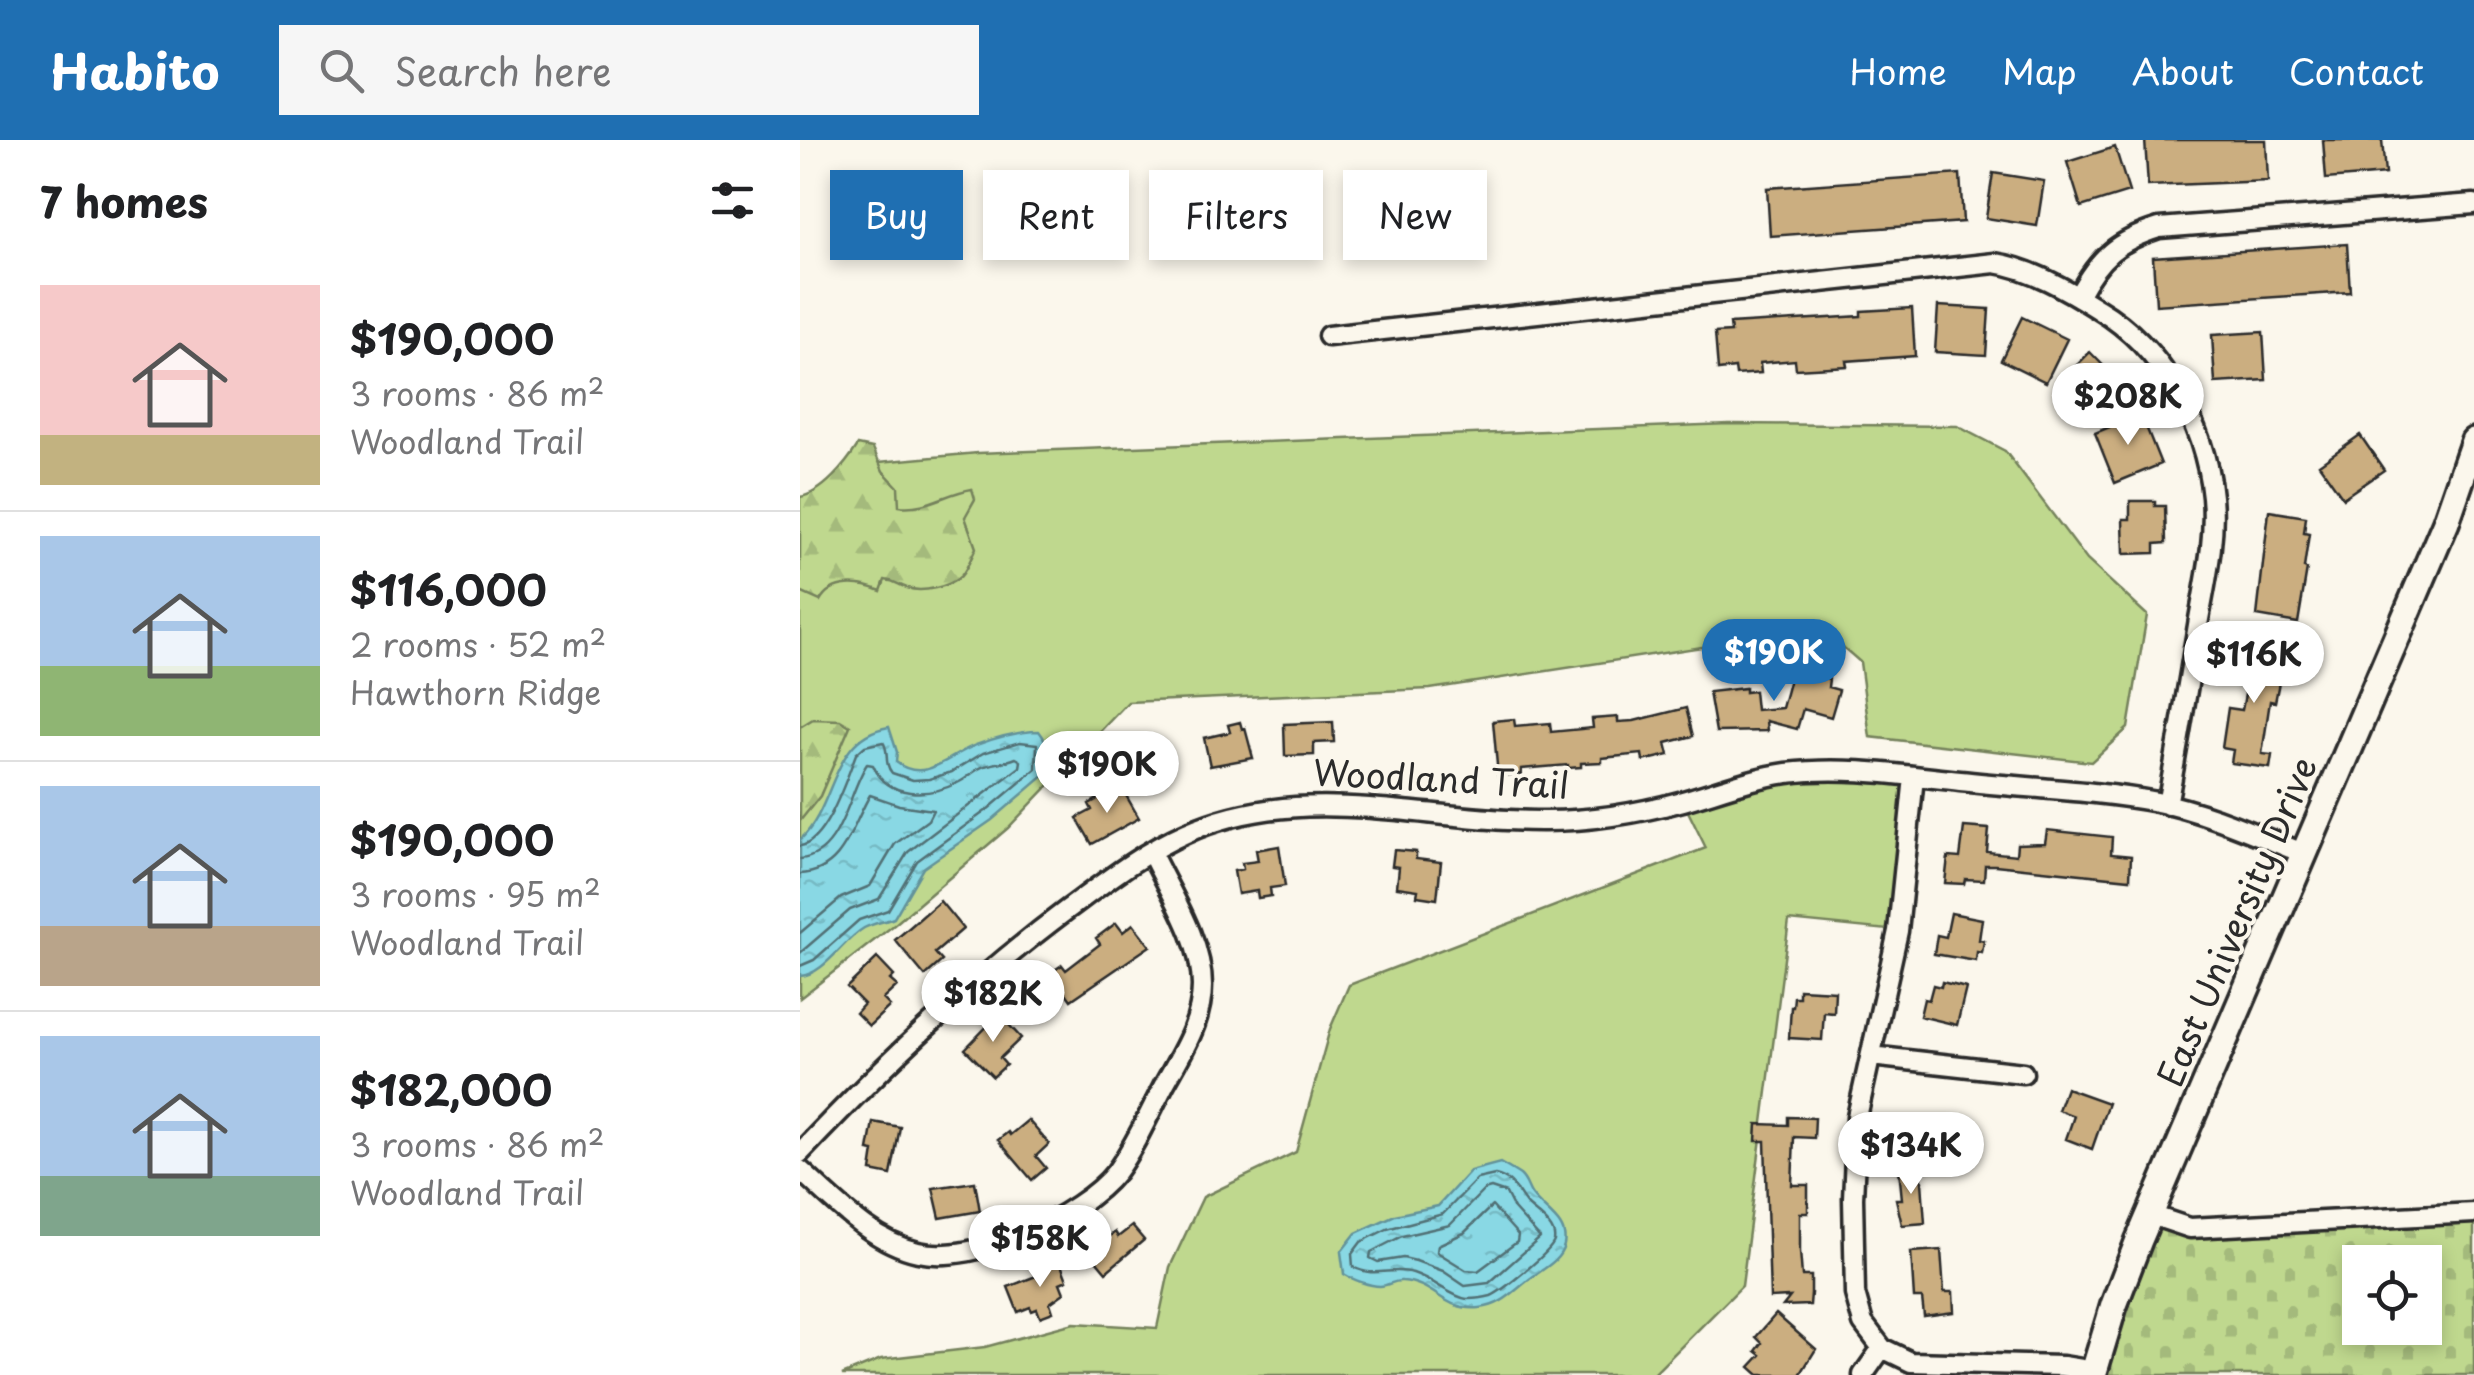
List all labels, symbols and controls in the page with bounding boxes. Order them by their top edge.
search box [279,25,979,115]
text: Habito [50,34,219,106]
text: Search here [394,42,612,99]
icon: search [314,43,369,98]
text: Home [1850,44,1947,97]
text: Map [2002,44,2077,97]
text: About [2132,44,2234,97]
text: Contact [2289,44,2424,97]
text: 7 homes [40,169,208,232]
chip: Buy [830,170,963,260]
chip: Rent [983,170,1129,260]
chip: Filters [1149,170,1323,260]
chip: New [1343,170,1487,260]
icon: filters [705,173,760,228]
text: $190,000 [350,306,554,369]
icon: home [120,325,240,445]
pin: $208K [2058,363,2198,448]
text: 3 rooms · 86 m² [350,369,605,417]
text: $208K [2074,371,2182,419]
text: Woodland Trail [350,417,584,465]
text: $116,000 [350,557,547,620]
icon: home [120,576,240,696]
pin: $190K [1704,619,1844,704]
text: 2 rooms · 52 m² [350,620,606,668]
pin: $116K [2184,621,2324,706]
text: $190K [1724,627,1824,675]
text: $116K [2206,629,2302,677]
text: Hawthorn Ridge [350,668,601,716]
pin: $190K [1037,731,1177,816]
text: $190K [1057,739,1157,787]
street label: Woodland Trail [1312,744,1570,811]
street label: East University Drive [2142,748,2329,1094]
text: $190,000 [350,807,554,870]
icon: home [120,826,240,946]
text: 3 rooms · 95 m² [350,870,601,918]
text: Woodland Trail [350,918,584,966]
pin: $182K [923,960,1063,1045]
text: $182K [943,968,1043,1016]
text: $182,000 [350,1057,552,1120]
icon: home [120,1076,240,1196]
pin: $134K [1841,1112,1981,1197]
text: 3 rooms · 86 m² [350,1120,605,1168]
text: $134K [1860,1120,1962,1168]
text: Woodland Trail [350,1168,584,1216]
pin: $158K [970,1205,1110,1290]
text: $158K [991,1213,1089,1261]
map controls [2342,1245,2442,1345]
button: locate [2342,1245,2442,1345]

